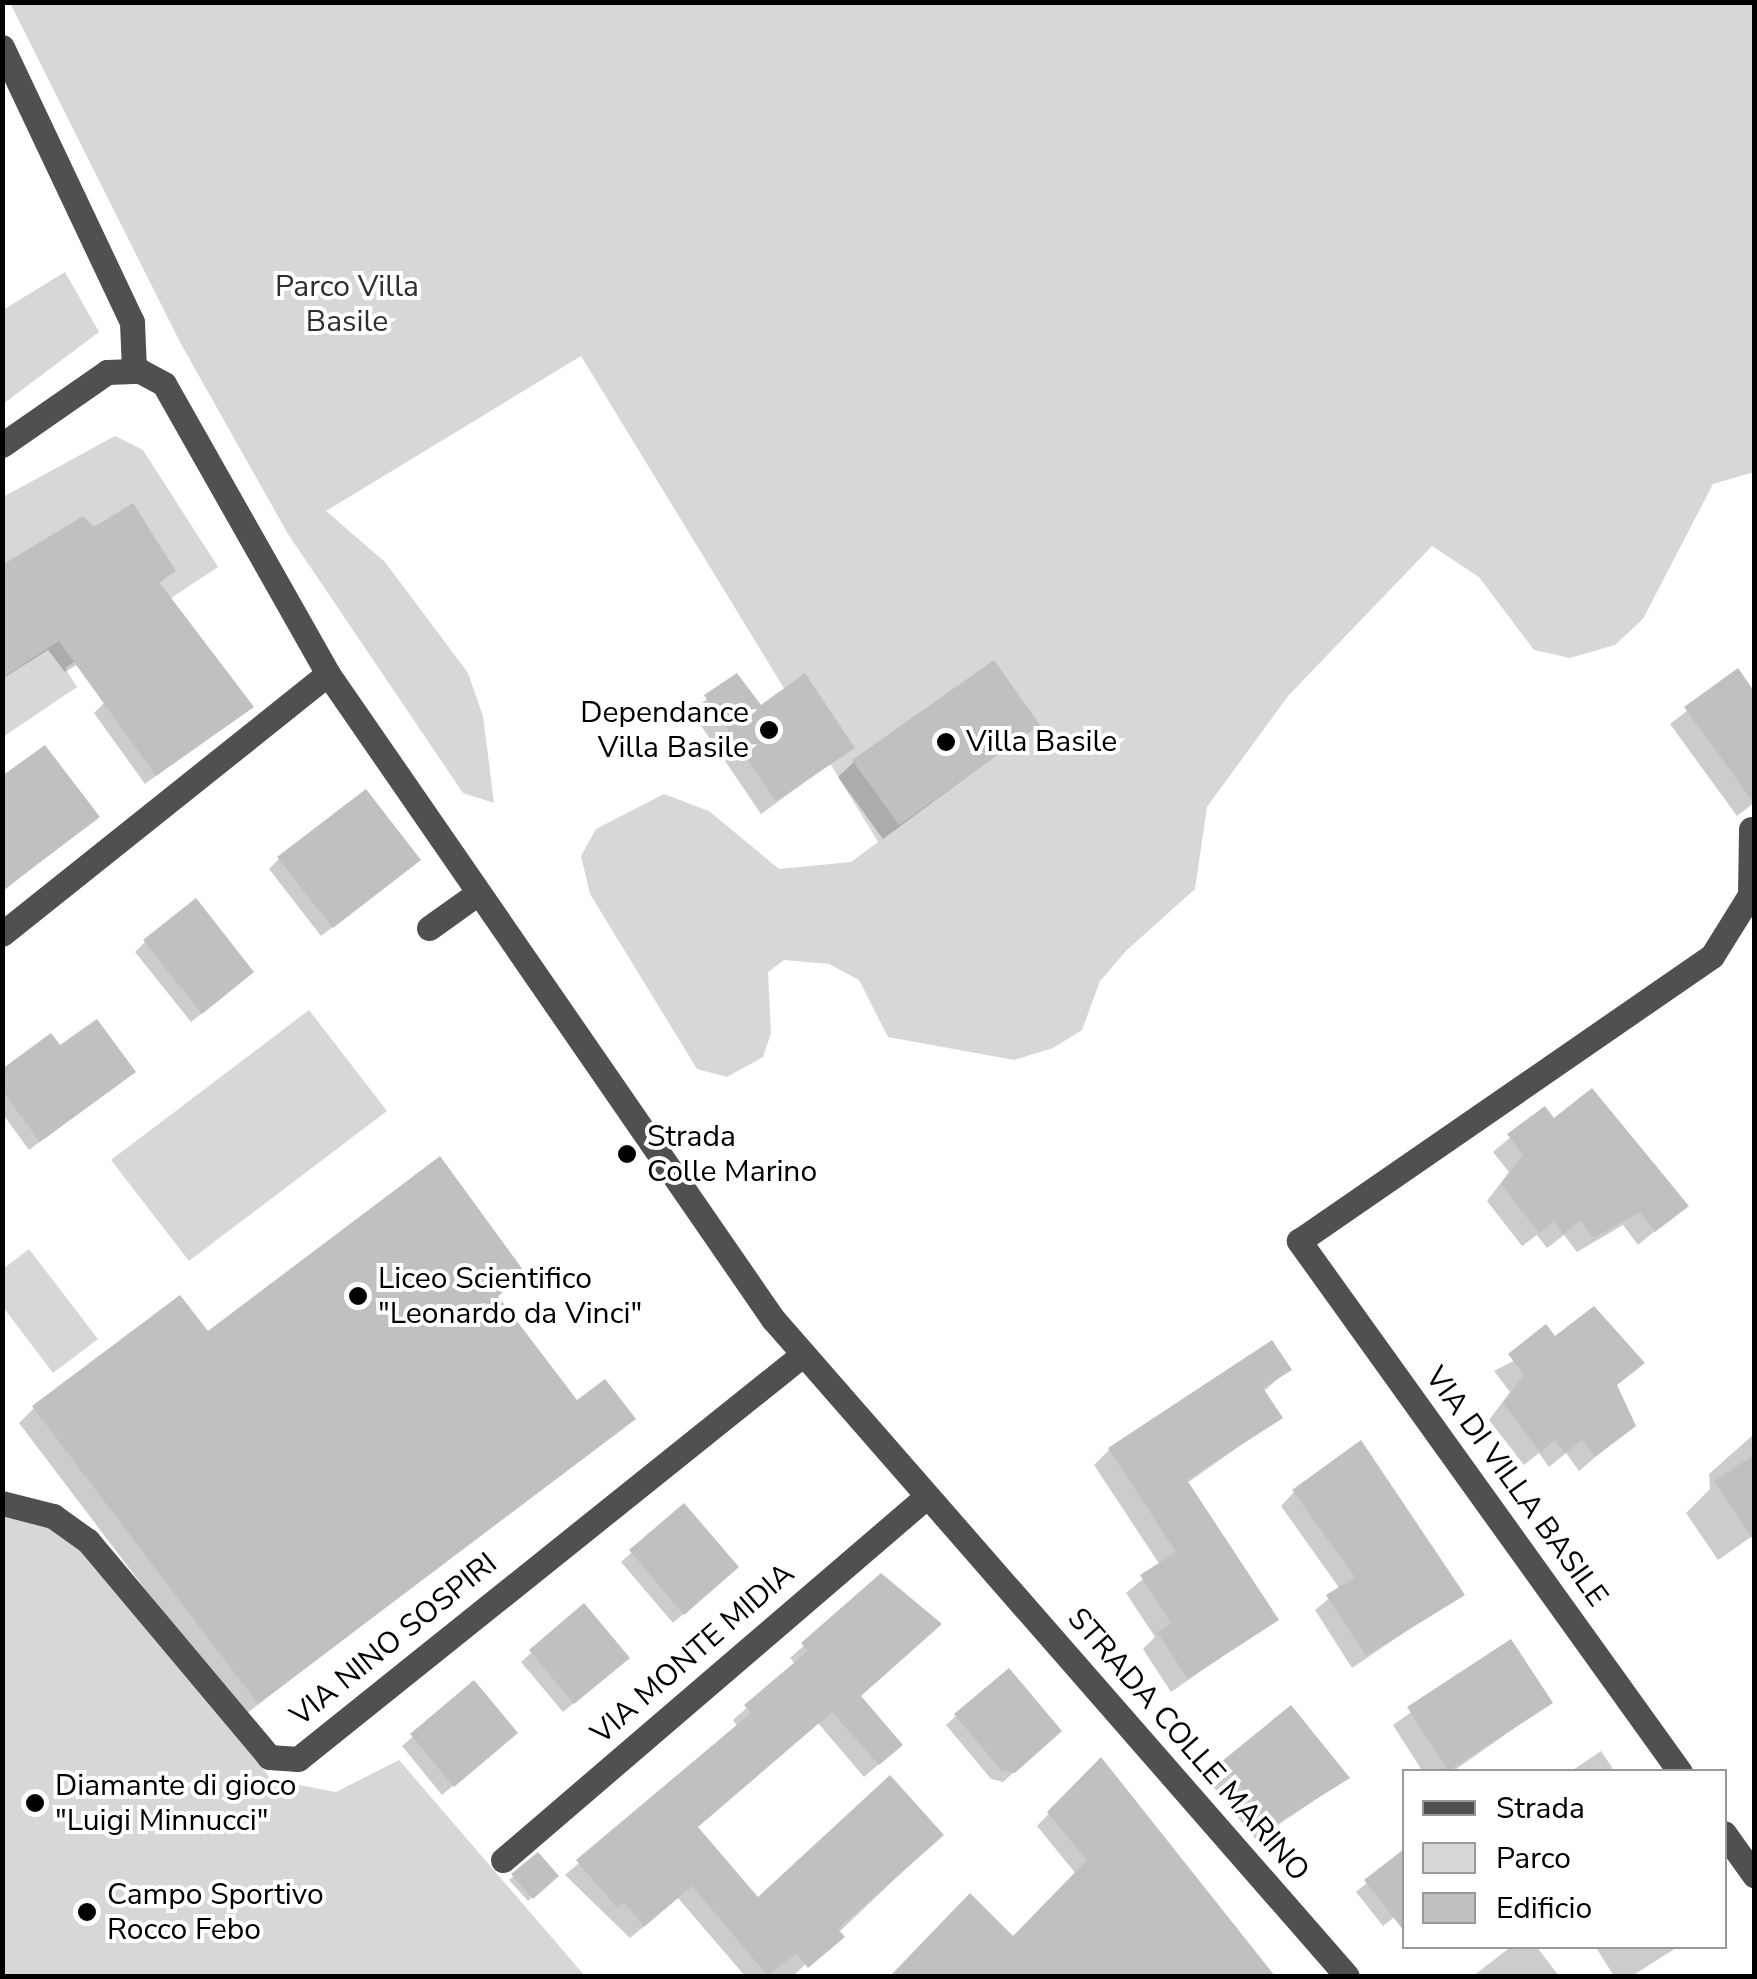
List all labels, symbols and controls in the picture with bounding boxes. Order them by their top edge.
park label: Parco Villa Basile [275,269,419,340]
place label: Dependance Villa Basile [580,695,749,766]
marker: Dependance Villa Basile [758,719,780,741]
place label: Villa Basile [966,724,1117,760]
marker: Villa Basile [935,731,957,753]
place label: Strada Colle Marino [647,1119,817,1190]
marker: Strada Colle Marino [616,1143,638,1165]
place label: Liceo Scientifico "Leonardo da Vinci" [378,1261,642,1332]
marker: Liceo Scientifico "Leonardo da Vinci" [347,1285,369,1307]
street label: VIA DI VILLA BASILE [1417,1360,1615,1614]
street label: VIA NINO SOSPIRI [284,1546,504,1734]
street label: VIA MONTE MIDIA [584,1556,802,1752]
street label: STRADA COLLE MARINO [1060,1601,1316,1889]
place label: Diamante di gioco "Luigi Minnucci" [55,1768,296,1838]
legend [1402,1769,1727,1949]
text: Strada [1496,1788,1585,1829]
marker: Diamante di gioco "Luigi Minnucci" [24,1792,46,1814]
text: Parco [1496,1838,1571,1879]
place label: Campo Sportivo Rocco Febo [107,1877,324,1948]
text: Edificio [1496,1888,1592,1929]
marker: Campo Sportivo Rocco Febo [76,1901,98,1923]

